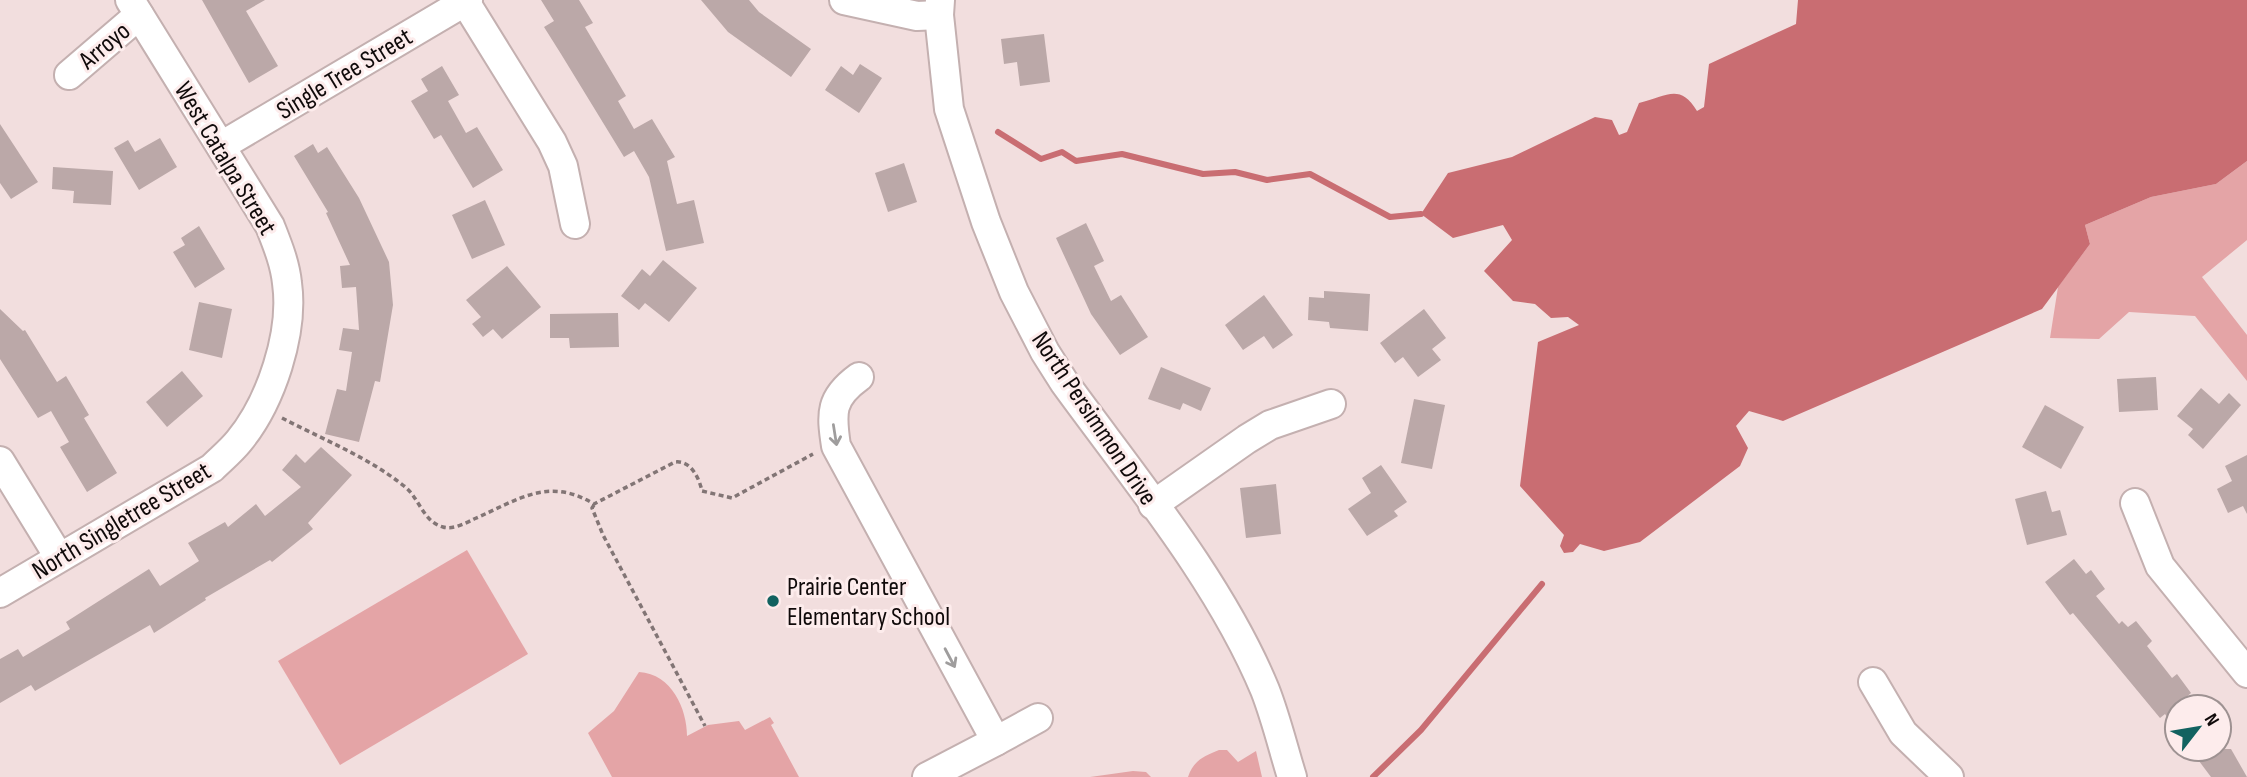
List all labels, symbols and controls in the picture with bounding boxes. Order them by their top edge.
street label: Arroyo [72,16,137,77]
street label: Single Tree Street [271,22,418,127]
street label: West Catalpa Street [167,77,283,241]
street label: North Persimmon Drive [1024,326,1163,511]
one-way arrow [828,423,841,446]
street label: North Singletree Street [27,456,217,587]
place label: Prairie Center Elementary School [787,572,950,633]
marker: Prairie Center Elementary School [765,593,781,609]
one-way arrow [944,647,958,668]
north arrow [2163,693,2233,763]
text: N [2199,710,2224,730]

